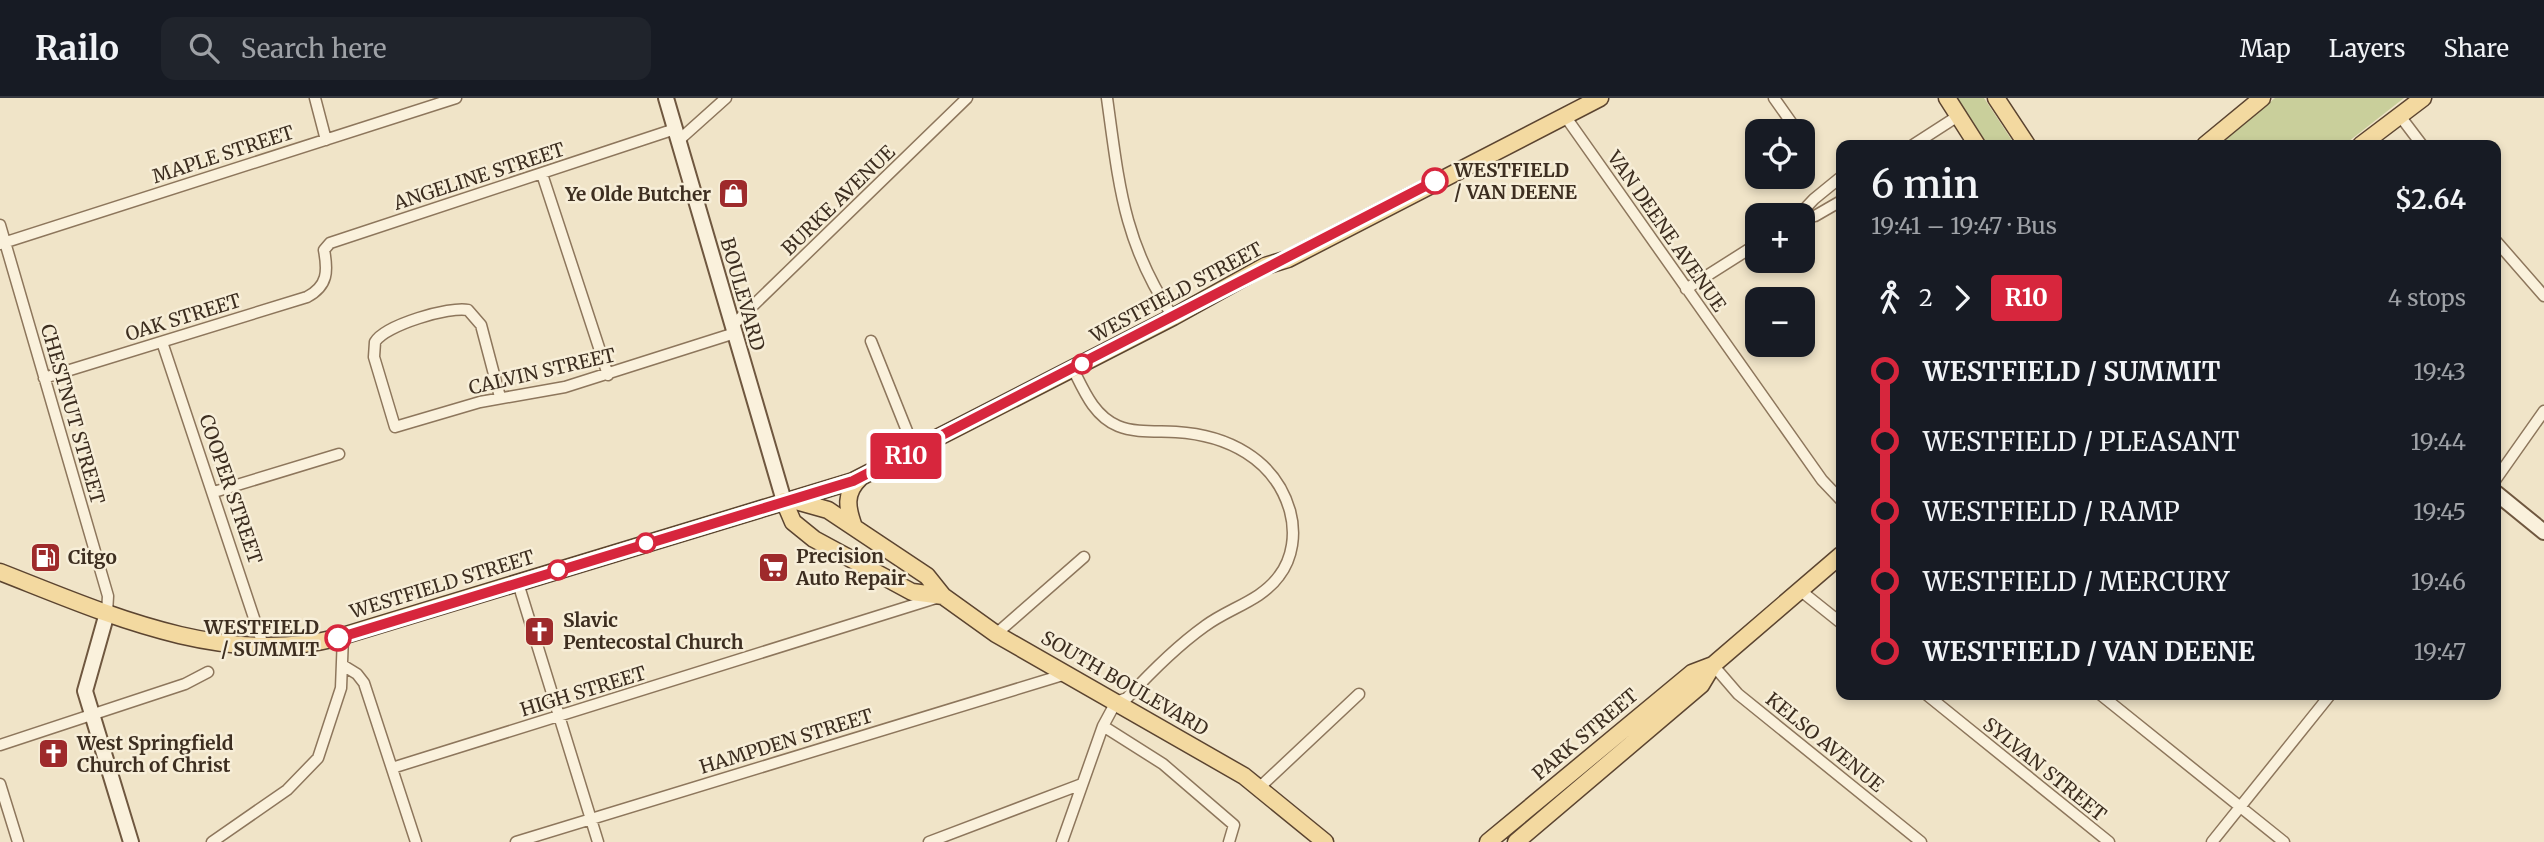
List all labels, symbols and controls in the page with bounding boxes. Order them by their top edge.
search box [161,17,651,80]
text: Railo [35,28,119,69]
icon: search [185,29,223,67]
text: Search here [241,32,387,65]
text: Map [2240,33,2291,64]
text: Layers [2329,33,2405,64]
text: Share [2443,33,2509,64]
map controls [1745,119,1815,357]
button: locate [1745,119,1815,189]
street label: MAPLE STREET [149,120,297,188]
street label: ANGELINE STREET [389,137,568,215]
street label: BURKE AVENUE [776,140,900,260]
street label: VAN DEENE AVENUE [1602,145,1732,316]
place label: WESTFIELD / VAN DEENE [1453,158,1578,204]
text: 6 min [1871,161,1979,208]
marker: WESTFIELD / VAN DEENE [1422,168,1448,194]
shop icon: Ye Olde Butcher [717,177,751,211]
place label: Ye Olde Butcher [564,182,711,206]
text: $2.64 [2395,183,2466,216]
button: + [1745,203,1815,273]
text: 19:41 – 19:47 · Bus [1871,211,2057,240]
street label: BOULEVARD [715,235,771,353]
street label: WESTFIELD STREET [1085,236,1266,348]
icon: walk [1871,279,1909,317]
icon: forward [1943,279,1981,317]
text: R10 [2005,282,2048,313]
text: 2 [1919,283,1933,312]
text: 4 stops [2388,283,2466,312]
button: − [1745,287,1815,357]
street label: OAK STREET [122,288,244,346]
street label: CHESTNUT STREET [36,321,110,507]
street label: CALVIN STREET [466,342,618,400]
unlabelled marker [1072,354,1092,374]
text: WESTFIELD / SUMMIT [1923,355,2220,388]
text: 19:43 [2413,357,2466,386]
street label: COOPER STREET [194,411,268,567]
text: WESTFIELD / PLEASANT [1923,425,2239,458]
text: 19:44 [2410,427,2466,456]
line badge: R10 [866,433,946,479]
text: R10 [884,440,928,471]
text: WESTFIELD / RAMP [1923,495,2180,528]
text: 19:45 [2413,497,2466,526]
unlabelled marker [636,533,656,553]
fuel station icon: Citgo [28,540,62,574]
place label: Precision Auto Repair [795,544,906,590]
place label: Citgo [68,545,117,569]
street label: WESTFIELD STREET [346,545,537,624]
supermarket icon: Precision Auto Repair [756,550,790,584]
unlabelled marker [548,560,568,580]
text: WESTFIELD / MERCURY [1923,565,2229,598]
text: 19:46 [2411,567,2466,596]
place label: Slavic Pentecostal Church [563,608,744,654]
church icon: Slavic Pentecostal Church [523,614,557,648]
place label: WESTFIELD / SUMMIT [203,615,319,661]
marker: WESTFIELD / SUMMIT [325,625,351,651]
street label: SOUTH BOULEVARD [1037,625,1213,741]
text: WESTFIELD / VAN DEENE [1923,635,2255,668]
text: 19:47 [2414,637,2466,666]
street label: HIGH STREET [517,660,649,722]
street label: PARK STREET [1527,683,1643,785]
street label: KELSO AVENUE [1761,687,1889,797]
street label: HAMPDEN STREET [696,703,876,779]
street label: SYLVAN STREET [1978,712,2112,826]
place label: West Springfield Church of Christ [76,731,234,777]
church icon: West Springfield Church of Christ [37,737,71,771]

